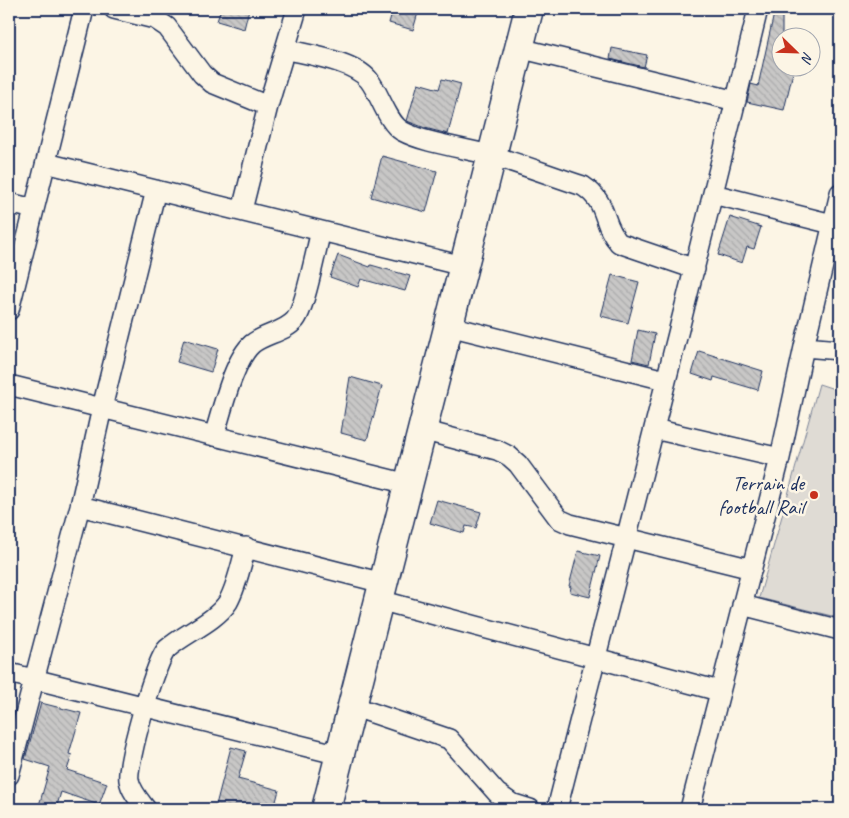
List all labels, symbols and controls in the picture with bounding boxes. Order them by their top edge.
north arrow [772,28,822,78]
text: N [797,50,817,66]
place label: Terrain de football Rail [718,470,807,520]
marker: Terrain de football Rail [808,489,820,501]

